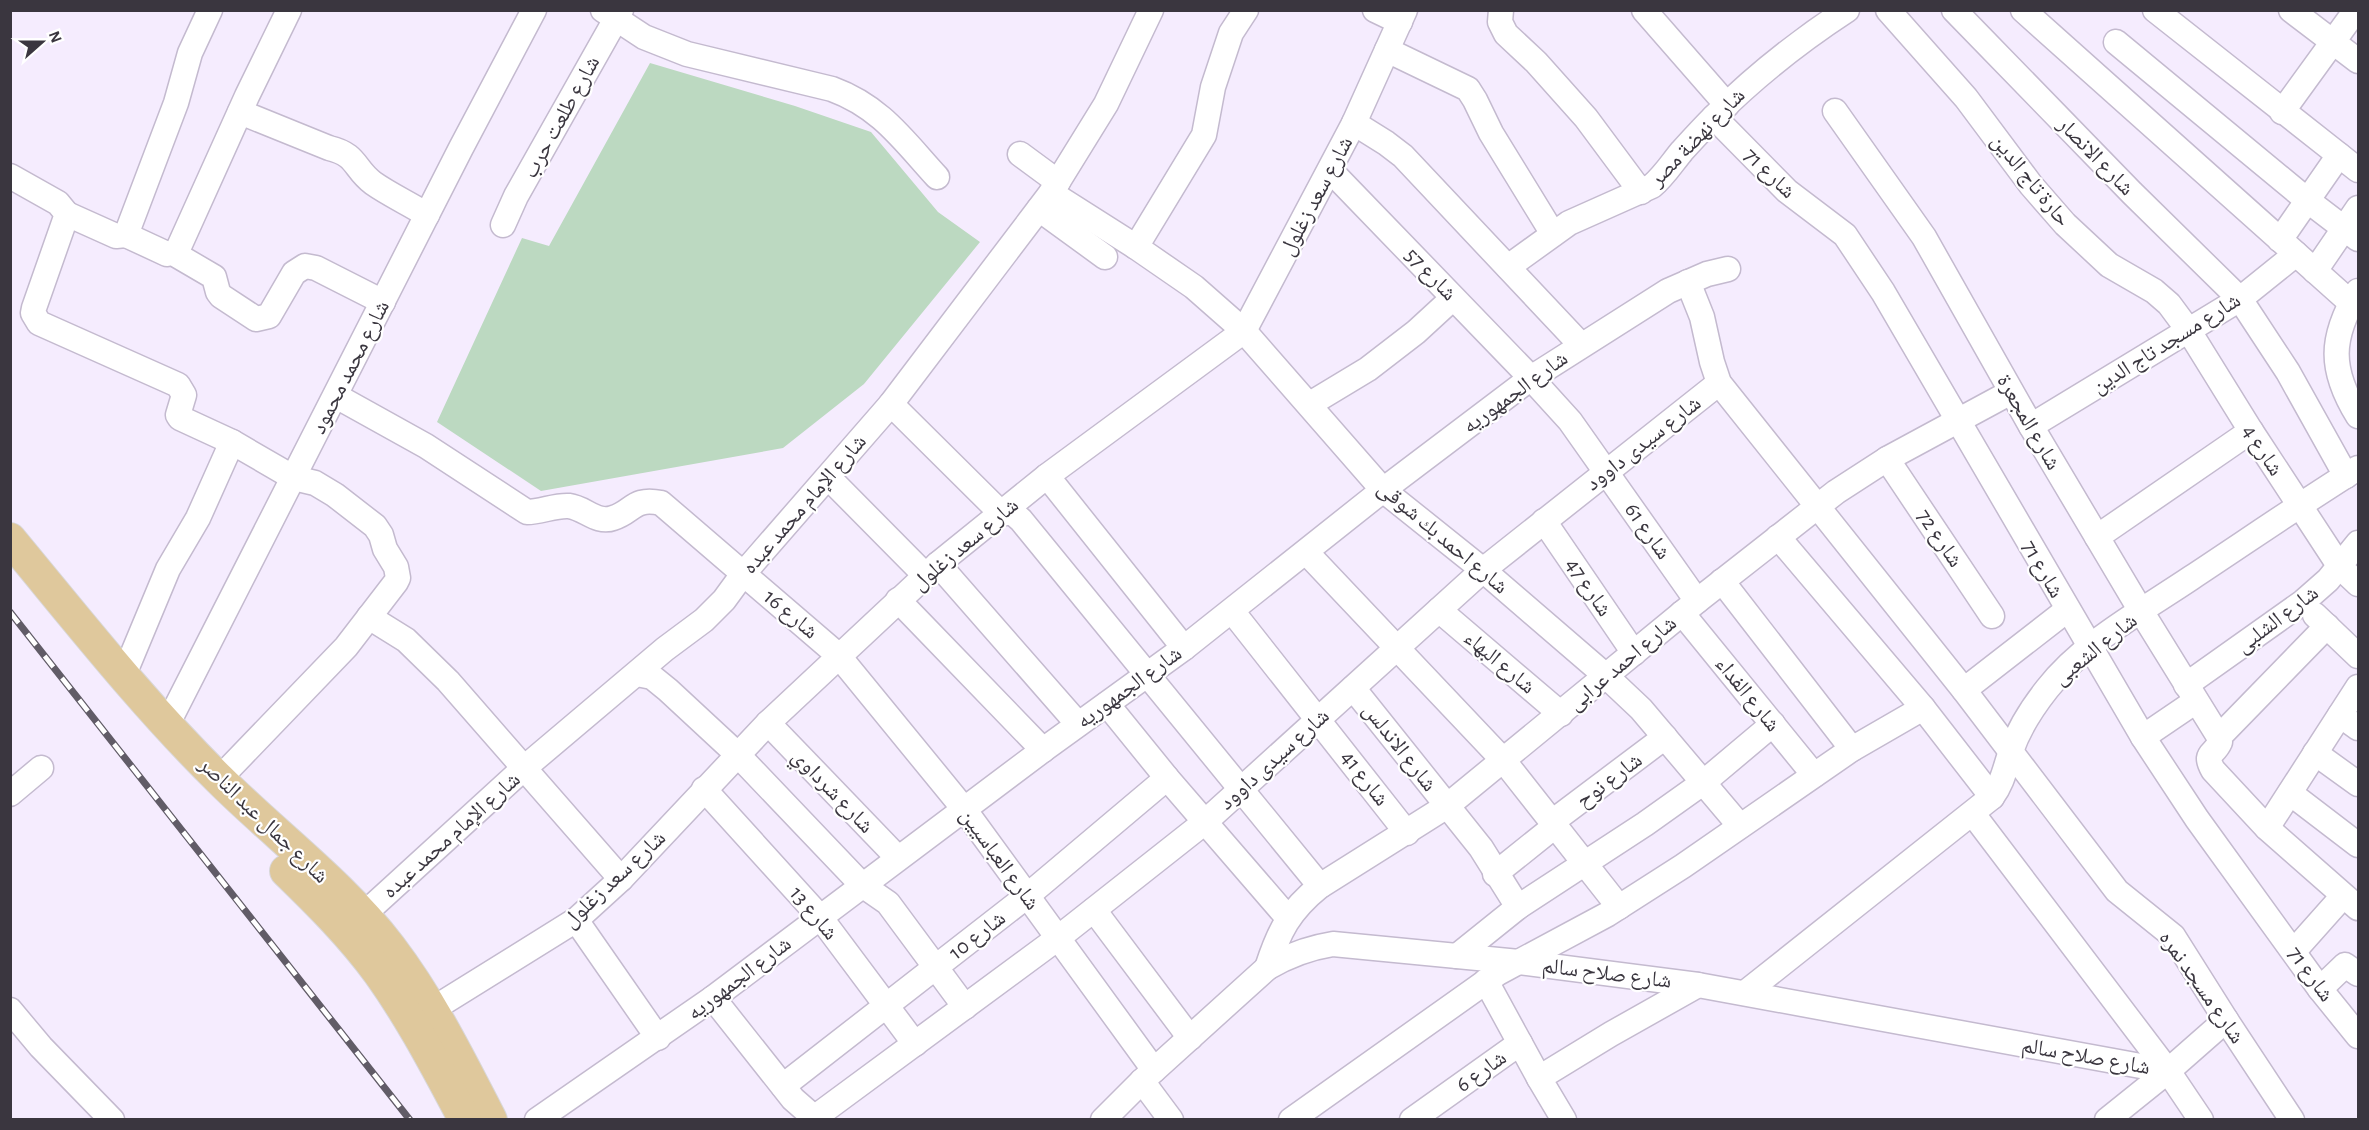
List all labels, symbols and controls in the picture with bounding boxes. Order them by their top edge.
north arrow [12,12,72,72]
text: N [46,29,65,45]
street label: شارع طلعت حرب [518,52,605,183]
street label: شارع نهضة مصر [1644,84,1750,192]
street label: شارع الانصار [2051,112,2138,201]
street label: حارة تاج الدين [1986,130,2075,232]
street label: شارع سعد زغلول [1275,133,1358,260]
street label: شارع 71 [1739,143,1800,204]
street label: شارع 57 [1399,243,1461,306]
street label: شارع مسجد تاج الدين [2088,289,2245,399]
street label: شارع محمد محمود [307,297,395,438]
street label: شارع الجمهوريه [1458,347,1573,439]
street label: شارع المجعرة [1991,371,2065,474]
street label: شارع سيدى داوود [1581,391,1706,496]
street label: شارع 4 [2237,421,2287,481]
street label: شارع الإمام محمد عبده [738,430,873,580]
street label: شارع احمد بك شوقى [1372,476,1512,599]
street label: شارع سعد زغلول [908,493,1024,596]
street label: شارع 61 [1619,499,1675,564]
street label: شارع 72 [1911,505,1967,572]
street label: شارع 71 [2016,537,2068,602]
street label: شارع 47 [1560,554,1616,621]
street label: شارع الشلبى [2232,581,2324,659]
street label: شارع 16 [758,585,822,644]
street label: شارع الشعبى [2049,609,2142,691]
street label: شارع احمد عرابى [1564,611,1682,716]
street label: شارع البهاء [1459,626,1540,699]
street label: شارع الجمهوريه [1072,642,1187,734]
street label: شارع الفداء [1710,652,1785,737]
street label: شارع الاندلس [1357,699,1441,797]
street label: شارع سيدى داوود [1215,704,1335,815]
street label: شارع شرداوي [784,745,878,841]
street label: شارع 41 [1335,746,1393,811]
street label: شارع نوح [1572,748,1647,813]
street label: شارع جمال عبد الناصر [193,752,333,889]
street label: شارع الإمام محمد عبده [378,768,526,905]
street label: شارع العباسيين [954,804,1044,915]
street label: شارع سعد زغلول [558,826,671,933]
street label: شارع 13 [784,882,842,945]
street label: شارع 10 [945,906,1010,965]
street label: شارع مسجد نمره [2154,927,2249,1048]
street label: شارع الجمهوريه [683,932,796,1026]
street label: شارع 71 [2282,942,2338,1007]
street label: شارع صلاح سالم [1541,954,1673,995]
street label: شارع صلاح سالم [2020,1034,2152,1081]
street label: شارع 6 [1452,1046,1511,1098]

